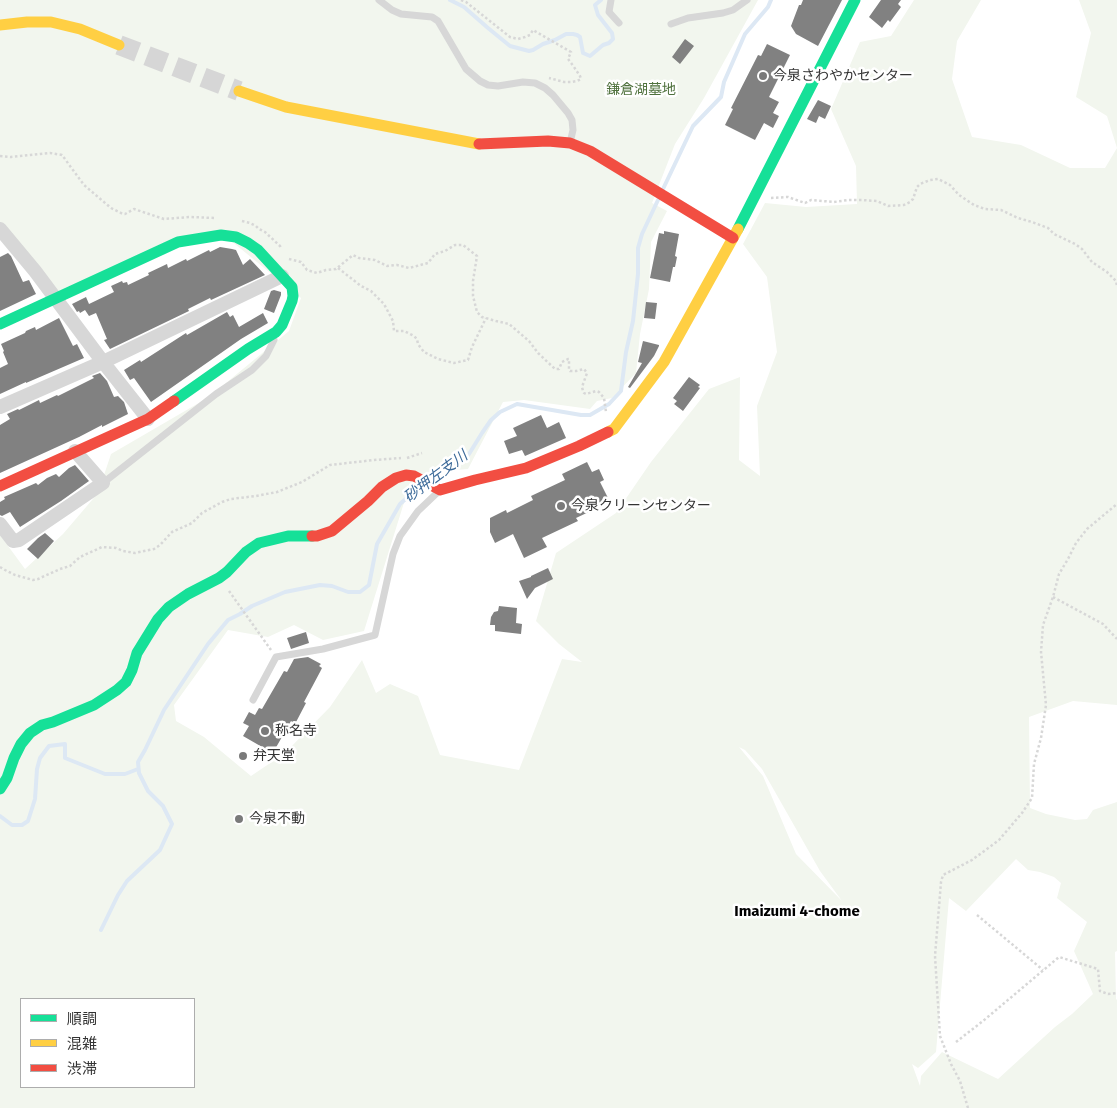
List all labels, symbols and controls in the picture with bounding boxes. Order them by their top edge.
place label: 今泉さわやかセンター [773,68,913,84]
marker: 今泉さわやかセンター [757,70,769,82]
park label: 鎌倉湖墓地 [606,82,676,98]
water label: 砂押左支川 [401,447,471,507]
place label: 今泉クリーンセンター [571,498,711,514]
marker: 今泉クリーンセンター [555,500,567,512]
place label: 称名寺 [275,723,317,739]
marker: 称名寺 [259,725,271,737]
place label: 弁天堂 [253,748,295,764]
marker: 弁天堂 [237,750,249,762]
place label: 今泉不動 [249,811,305,827]
marker: 今泉不動 [233,813,245,825]
district label: Imaizumi 4-chome [734,903,860,921]
legend [20,998,195,1088]
text: 順調 [67,1010,97,1028]
text: 混雑 [67,1035,97,1053]
text: 渋滞 [67,1060,97,1078]

